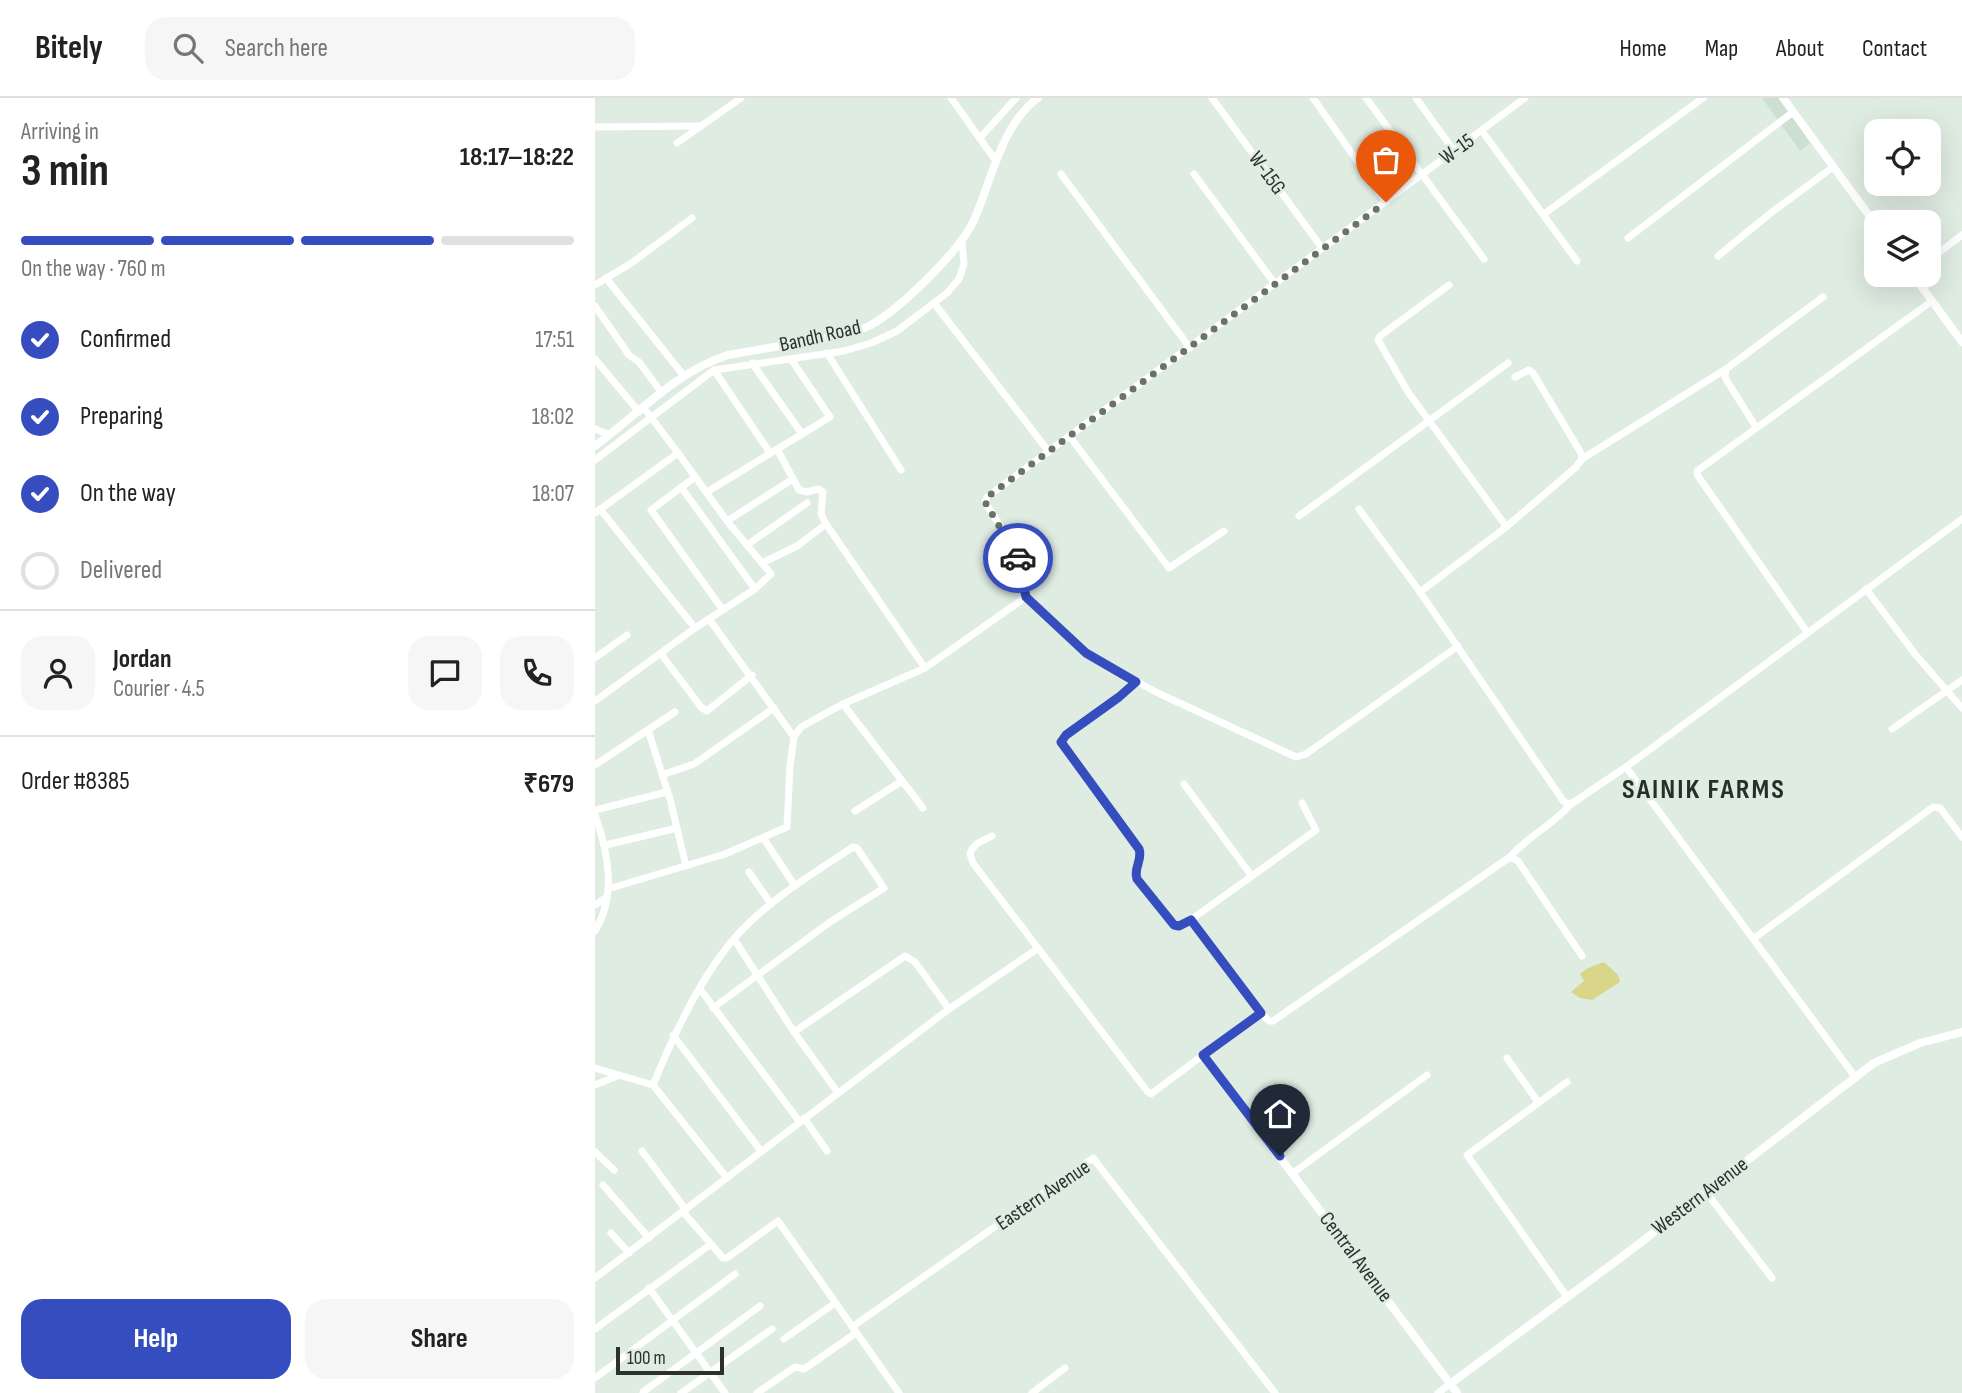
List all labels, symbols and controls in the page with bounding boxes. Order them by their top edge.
search box [145,17,635,80]
text: Bitely [35,28,103,68]
icon: search [169,29,207,67]
text: Search here [225,33,328,64]
text: Home [1619,34,1667,63]
text: Map [1705,34,1738,63]
text: About [1776,34,1824,63]
text: Contact [1862,34,1927,63]
text: Arriving in [21,118,99,146]
map controls [1864,119,1941,287]
button: locate [1864,119,1941,196]
street label: W-15 [1435,128,1479,170]
pin [1356,130,1416,202]
icon: bag [1367,141,1405,179]
text: 18:17–18:22 [460,142,574,173]
text: 3 min [21,144,109,199]
street label: W-15G [1243,147,1291,199]
button: layers [1864,210,1941,287]
text: On the way · 760 m [21,255,165,283]
street label: Bandh Road [777,315,863,357]
icon: check [21,321,59,359]
text: Confirmed [80,324,171,355]
text: 17:51 [535,326,574,354]
icon: check [21,398,59,436]
text: Preparing [80,401,163,432]
text: 18:02 [532,403,574,431]
icon: check [21,475,59,513]
text: On the way [80,478,176,509]
text: 18:07 [532,480,574,508]
courier [983,523,1053,593]
icon: car [999,539,1037,577]
text: Delivered [80,555,162,586]
button: person [21,636,95,710]
button: chat [408,636,482,710]
button: phone [500,636,574,710]
text: Jordan [113,644,171,675]
text: Courier · 4.5 [113,675,205,703]
text: Order #8385 [21,766,130,797]
text: ₹679 [523,769,574,800]
district label: SAINIK FARMS [1622,773,1786,806]
pin [1250,1084,1310,1156]
icon: home [1261,1095,1299,1133]
street label: Western Avenue [1647,1152,1753,1240]
street label: Eastern Avenue [991,1154,1095,1236]
street label: Central Avenue [1314,1207,1398,1307]
button: Help [21,1299,291,1379]
button: Share [305,1299,574,1379]
scale bar [616,1344,725,1376]
text: 100 m [627,1347,666,1370]

